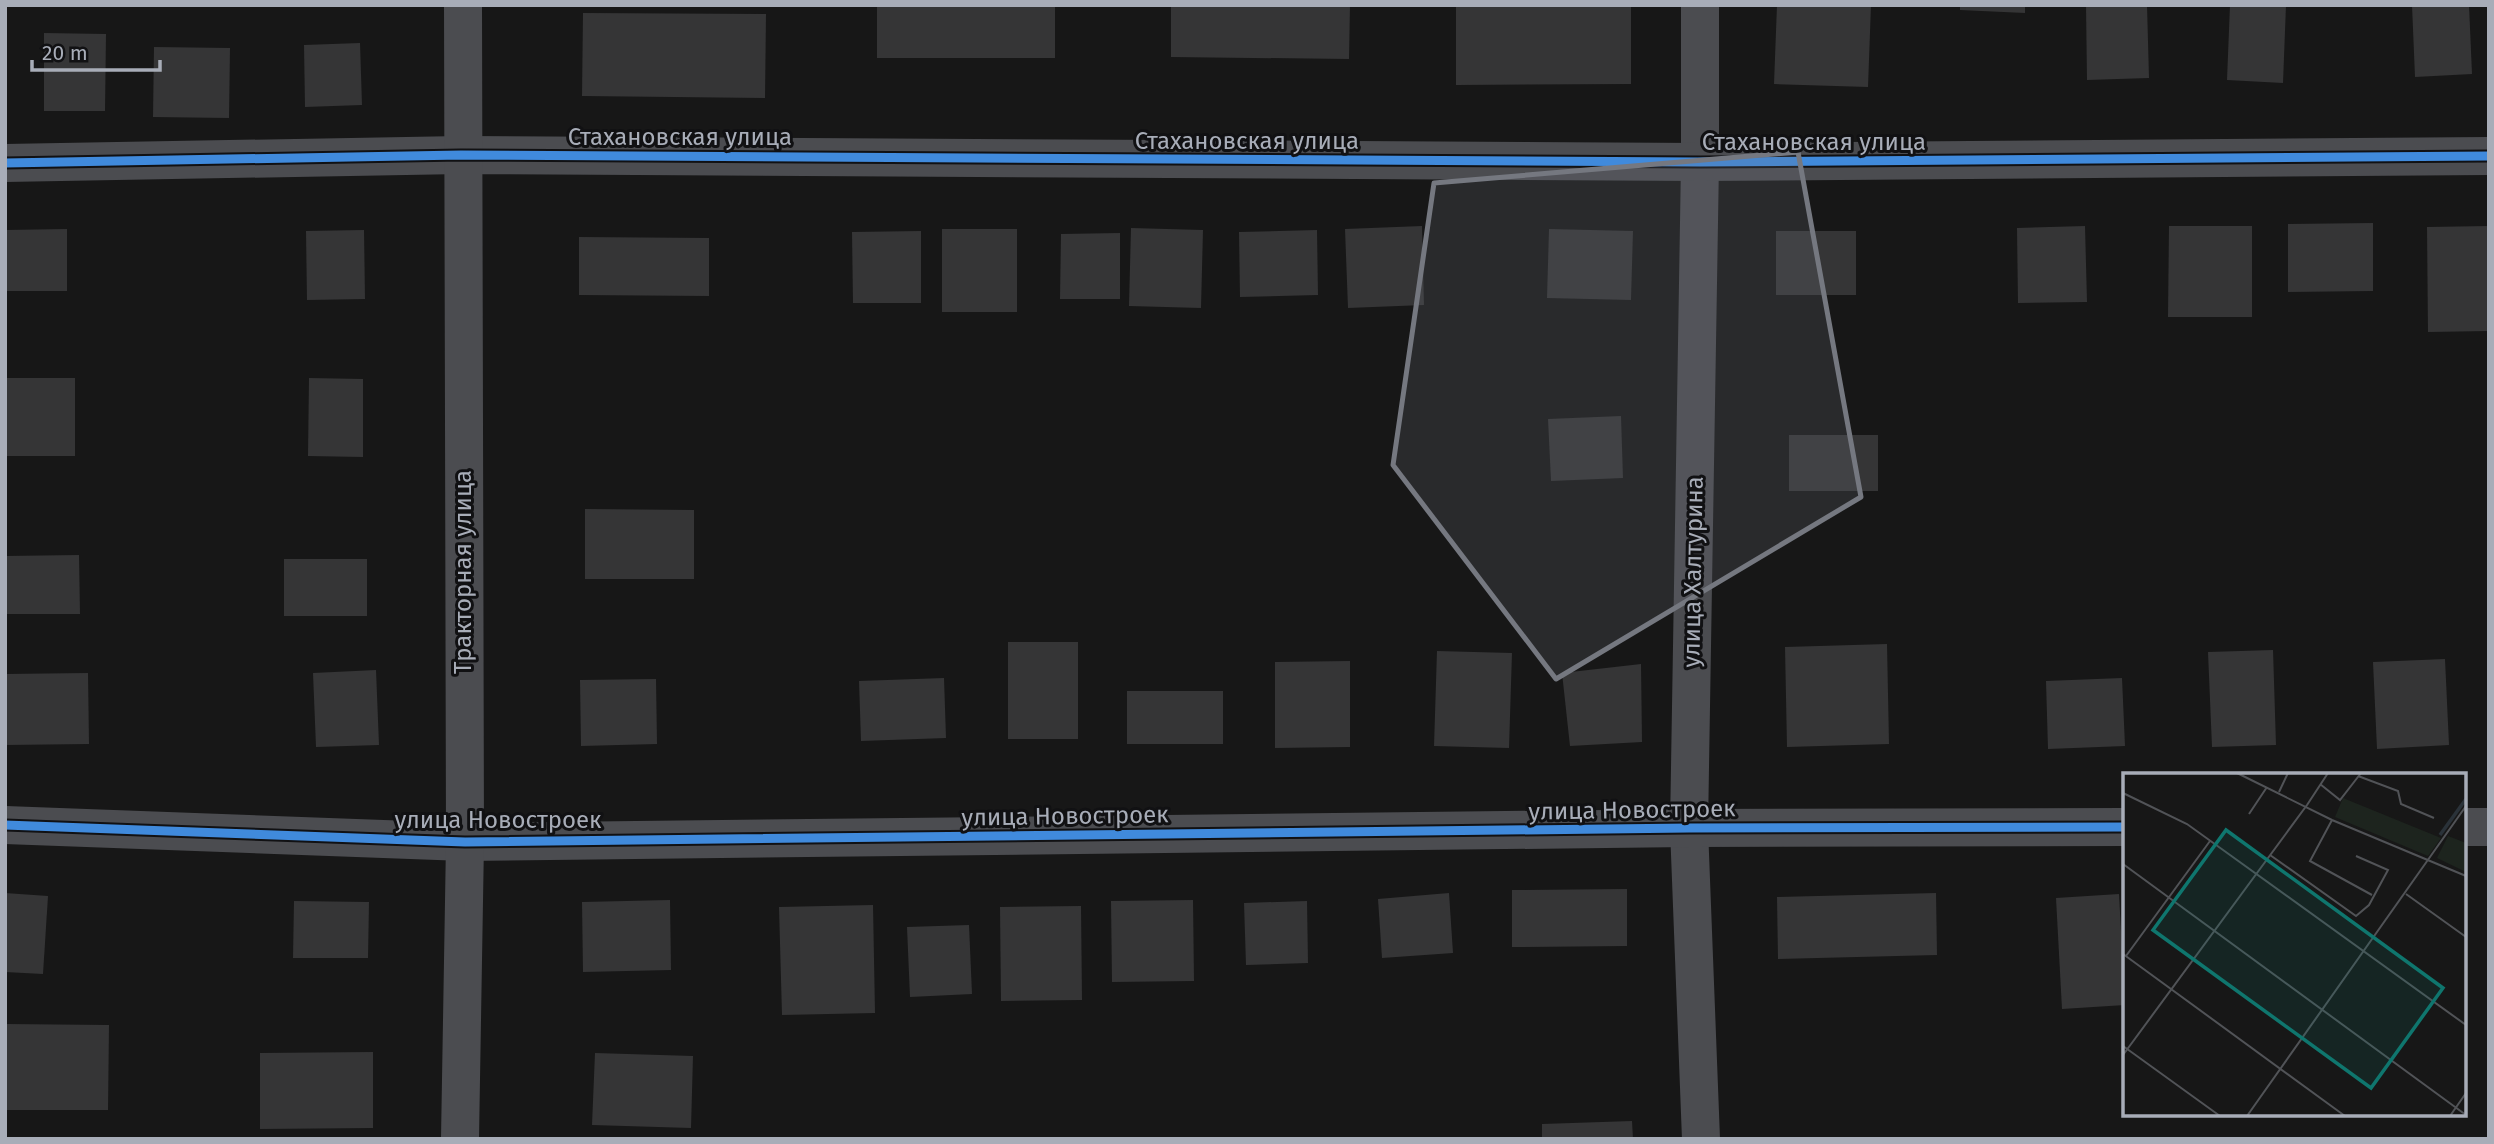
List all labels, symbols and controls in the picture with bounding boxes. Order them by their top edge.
scale bar [32,28,159,72]
text: 20 m [42,40,88,66]
street label: Стахановская улица [568,123,792,151]
street label: Стахановская улица [1135,127,1359,155]
street label: Стахановская улица [1702,128,1926,156]
street label: Тракторная улица [449,470,477,674]
street label: улица Халтурина [1677,476,1709,668]
inset map [2123,773,2466,1116]
street label: улица Новостроек [1528,794,1736,826]
street label: улица Новостроек [961,800,1169,832]
street label: улица Новостроек [394,806,602,834]

